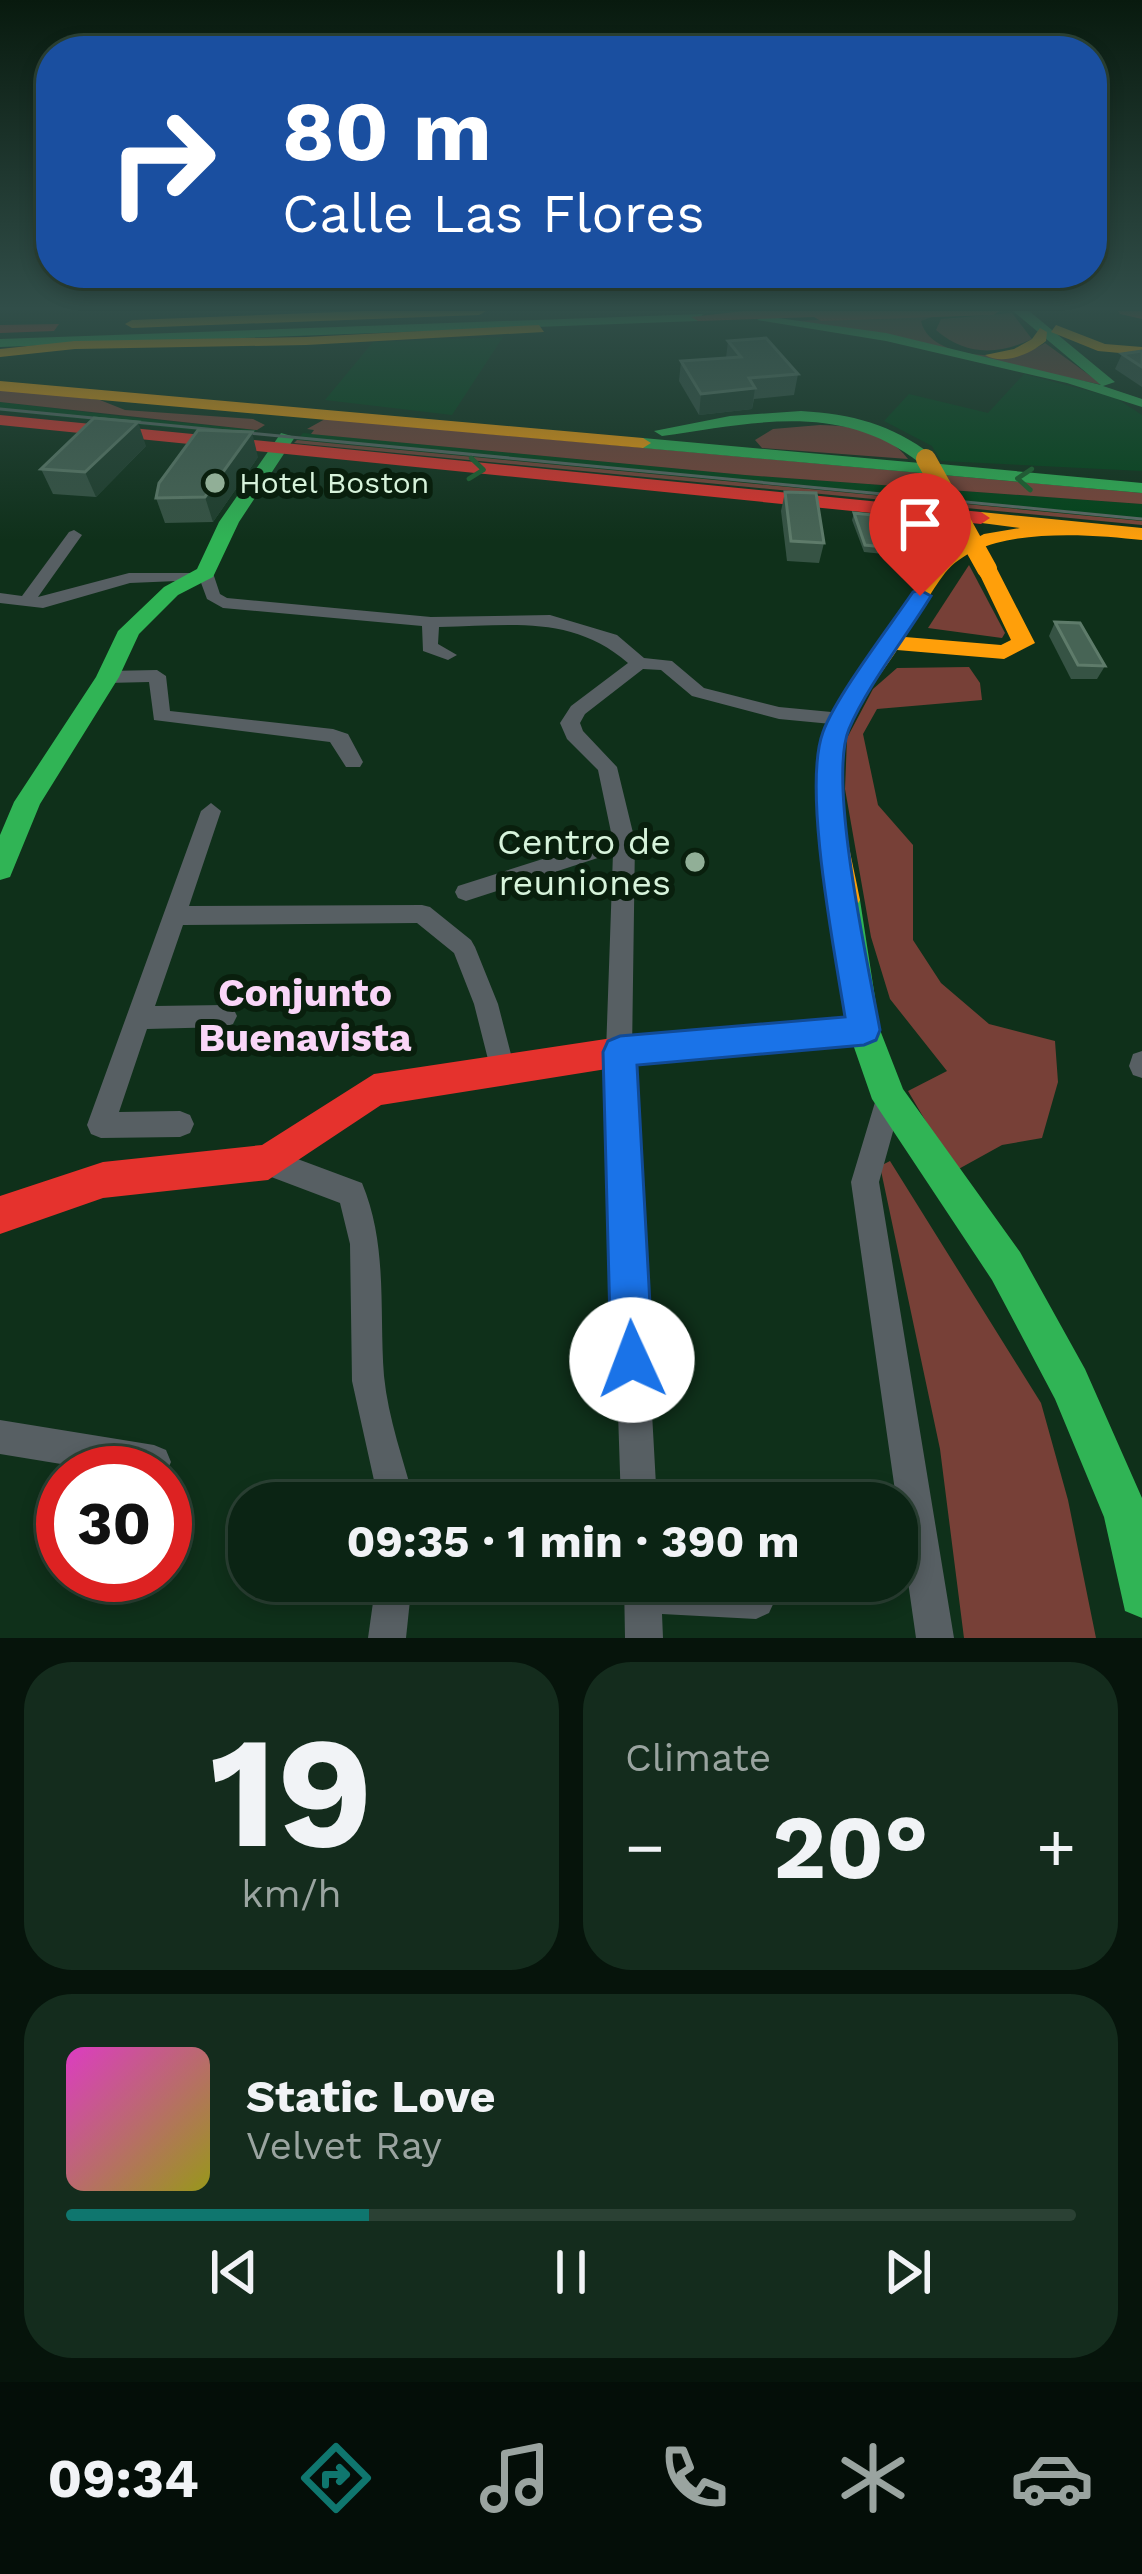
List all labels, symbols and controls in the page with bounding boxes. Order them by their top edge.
text: 80 m [282,82,492,180]
icon: right [84,84,240,240]
text: Calle Las Flores [282,182,705,245]
one-way arrow [467,456,486,481]
place label: Hotel Boston [239,465,429,500]
one-way arrow [1015,467,1034,493]
marker: Hotel Boston [202,470,228,496]
pin [869,473,971,596]
icon: arrive [887,491,953,557]
place label: Centro de reuniones [497,821,671,904]
marker: Centro de reuniones [682,849,708,875]
district label: Conjunto Buenavista [198,970,412,1060]
position arrow [569,1297,695,1423]
speed limit sign: 30 [36,1446,192,1602]
text: 09:35 · 1 min · 390 m [346,1515,800,1568]
text: 19 [210,1701,373,1884]
text: Climate [625,1735,771,1780]
text: 20° [772,1794,929,1900]
text: − [625,1809,665,1886]
text: + [1036,1809,1076,1886]
text: km/h [241,1871,342,1916]
text: Static Love [246,2070,496,2123]
text: Velvet Ray [246,2123,442,2168]
icon: previous [201,2239,267,2305]
icon: pause [538,2239,604,2305]
icon: next [875,2239,941,2305]
icon: directions [294,2436,378,2520]
icon: music [473,2436,557,2520]
icon: phone [652,2436,736,2520]
icon: climate [831,2436,915,2520]
icon: car [1010,2436,1094,2520]
text: 09:34 [48,2447,199,2510]

